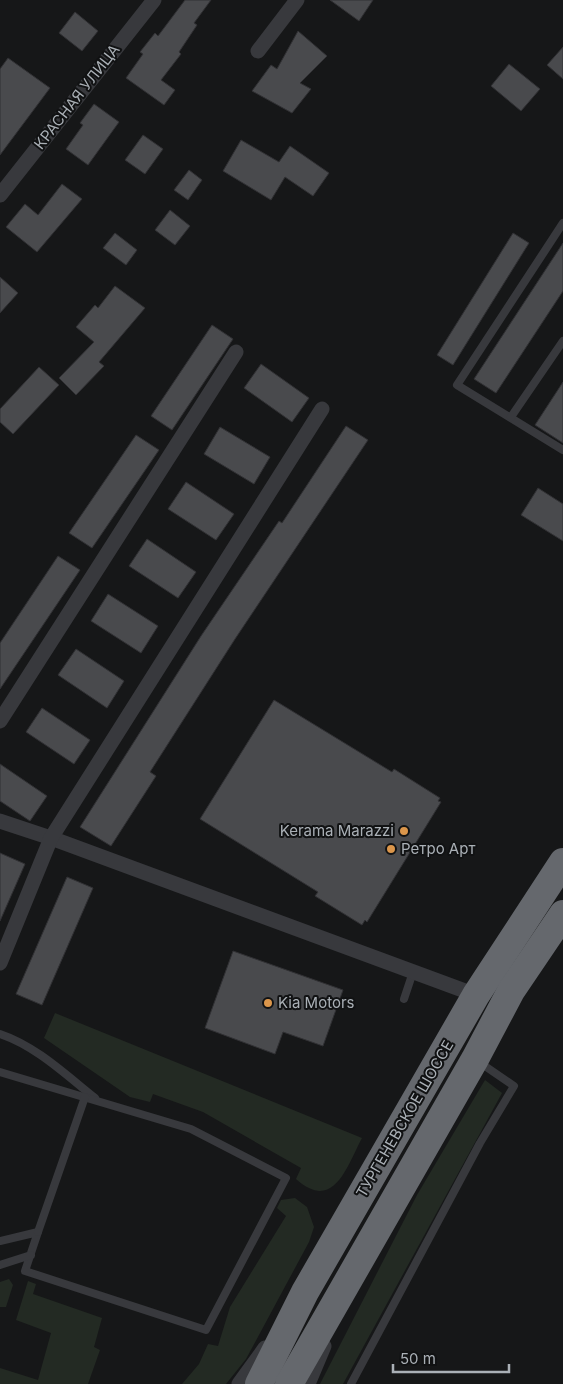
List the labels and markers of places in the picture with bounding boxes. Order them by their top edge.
place label: Kerama Marazzi [280,821,394,840]
marker: Kerama Marazzi [398,825,410,837]
place label: Ретро Арт [401,839,475,858]
marker: Ретро Арт [385,843,397,855]
place label: Kia Motors [278,993,355,1012]
marker: Kia Motors [262,997,274,1009]

